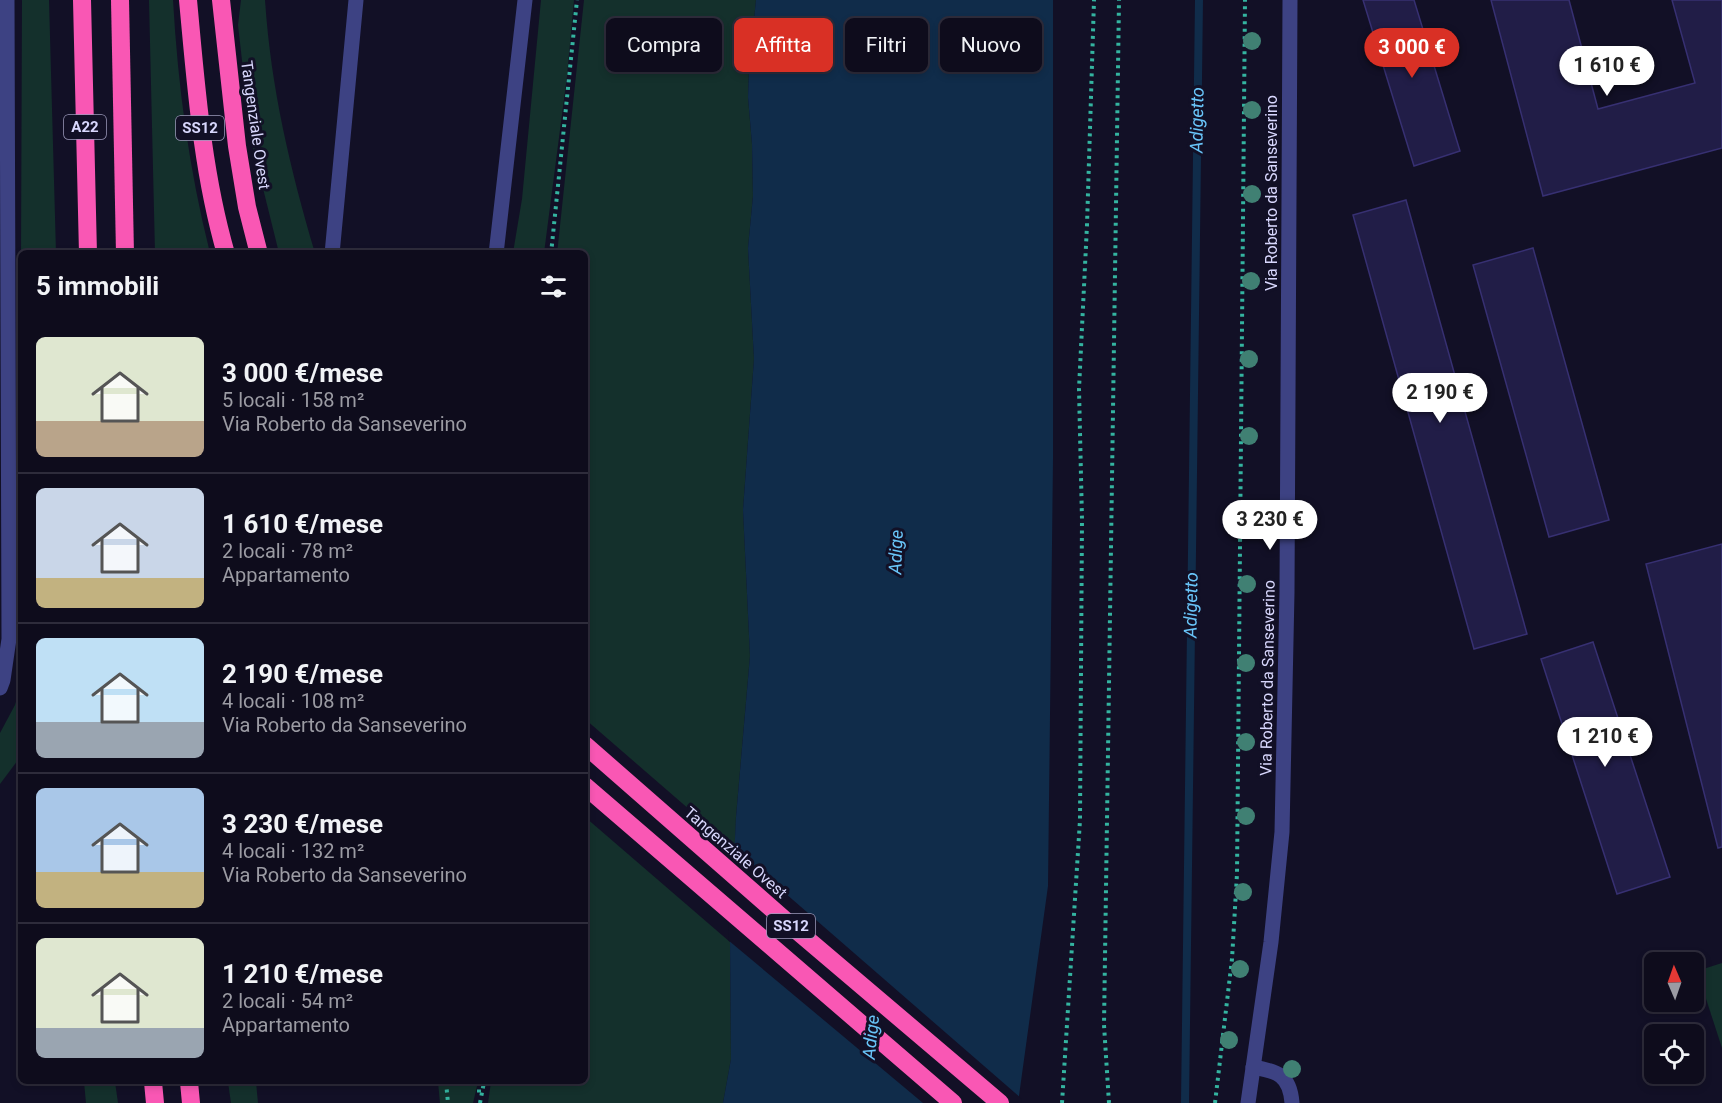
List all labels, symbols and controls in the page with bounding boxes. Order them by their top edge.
chip: Compra [606,18,722,72]
chip: Affitta [734,18,833,72]
chip: Filtri [845,18,928,72]
chip: Nuovo [940,18,1042,72]
pin: 3 000 € [1357,28,1467,79]
text: 3 000 € [1378,35,1446,59]
pin: 1 610 € [1552,46,1662,97]
text: 1 610 € [1573,53,1641,77]
street label: Tangenziale Ovest [237,59,274,191]
water label: Adigetto [1185,87,1208,154]
street label: Via Roberto da Sanseverino [1262,95,1281,291]
road number: A22 [64,115,106,139]
road number: SS12 [176,116,224,140]
icon: filters [537,270,570,303]
text: 5 immobili [36,271,159,301]
text: 3 000 €/mese [222,358,383,388]
icon: home [84,361,156,433]
pin: 2 190 € [1385,373,1495,424]
text: 2 190 € [1406,380,1474,404]
text: 5 locali · 158 m² [222,388,364,412]
text: Via Roberto da Sanseverino [222,412,467,436]
pin: 3 230 € [1215,500,1325,551]
text: 3 230 € [1236,507,1304,531]
text: 1 610 €/mese [222,509,383,539]
icon: home [84,512,156,584]
water label: Adige [884,529,907,576]
text: 2 locali · 78 m² [222,539,353,563]
text: Appartamento [222,563,350,587]
water label: Adigetto [1179,572,1202,639]
street label: Via Roberto da Sanseverino [1256,580,1279,776]
text: 2 190 €/mese [222,659,383,689]
icon: home [84,662,156,734]
text: 4 locali · 108 m² [222,689,364,713]
text: Via Roberto da Sanseverino [222,713,467,737]
pin: 1 210 € [1550,717,1660,768]
text: 1 210 € [1571,724,1639,748]
street label: Tangenziale Ovest [680,803,791,902]
text: 3 230 €/mese [222,809,383,839]
icon: home [84,812,156,884]
text: 4 locali · 132 m² [222,839,364,863]
text: Via Roberto da Sanseverino [222,863,467,887]
road number: SS12 [767,914,815,938]
north arrow [1644,952,1704,1012]
map controls [1644,952,1704,1084]
text: 1 210 €/mese [222,959,383,989]
icon: home [84,962,156,1034]
text: 2 locali · 54 m² [222,989,353,1013]
text: Appartamento [222,1013,350,1037]
water label: Adige [858,1014,883,1061]
button: locate [1644,1024,1704,1084]

